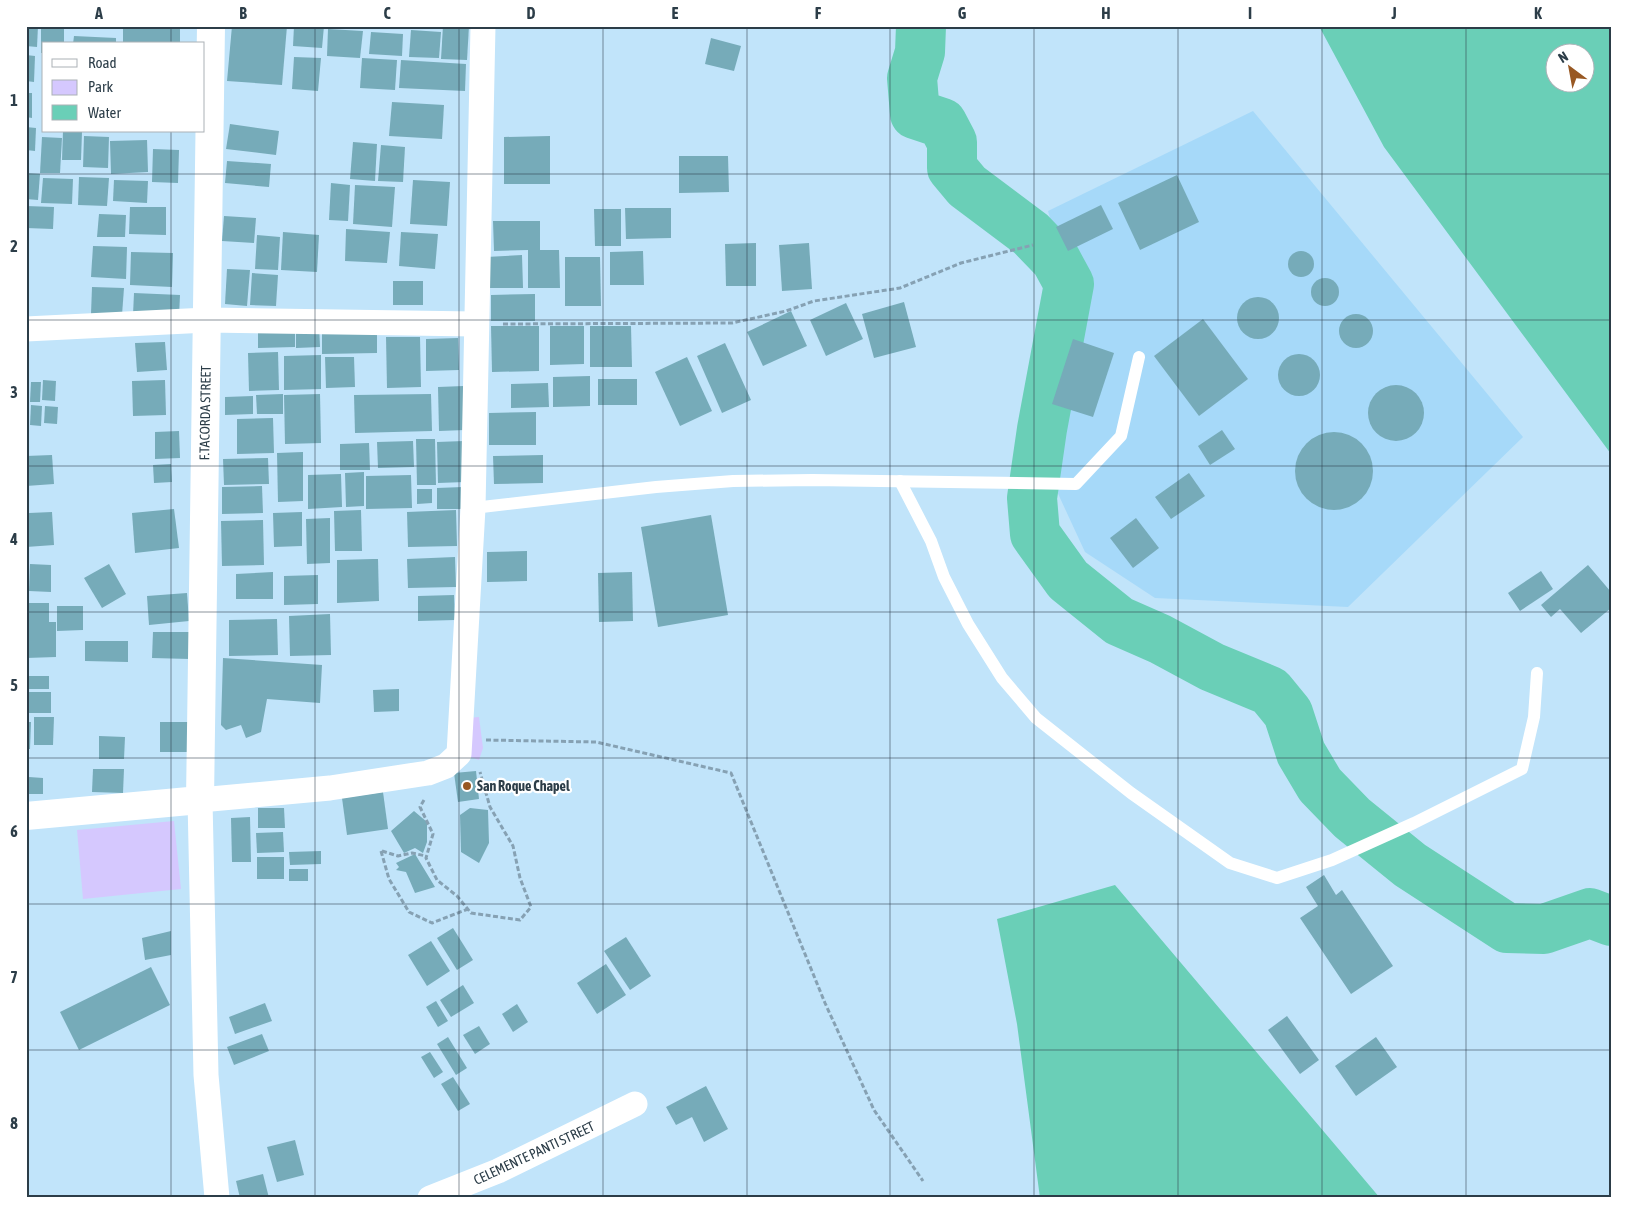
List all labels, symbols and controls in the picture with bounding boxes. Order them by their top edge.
text: A [94,4,103,22]
text: B [239,4,247,22]
text: C [383,4,391,22]
text: D [527,4,536,22]
text: E [672,4,679,22]
text: F [815,4,822,22]
text: G [958,4,967,22]
text: H [1101,4,1111,22]
text: I [1248,4,1252,22]
text: J [1390,4,1397,22]
text: K [1534,4,1542,22]
legend [42,42,205,132]
north arrow [1544,42,1594,92]
text: N [1555,48,1571,66]
text: Road [88,54,117,71]
text: Park [88,78,113,95]
text: 1 [10,91,18,109]
text: Water [88,104,121,121]
text: 2 [10,237,18,255]
street label: F.TACORDA STREET [196,365,214,461]
text: 3 [10,383,18,401]
text: 4 [9,530,18,548]
text: 5 [10,676,18,694]
place label: San Roque Chapel [477,778,570,794]
marker: San Roque Chapel [461,780,473,792]
text: 6 [10,822,18,840]
text: 7 [10,968,18,986]
text: 8 [10,1114,18,1132]
street label: CELEMENTE PANTI STREET [471,1118,597,1188]

